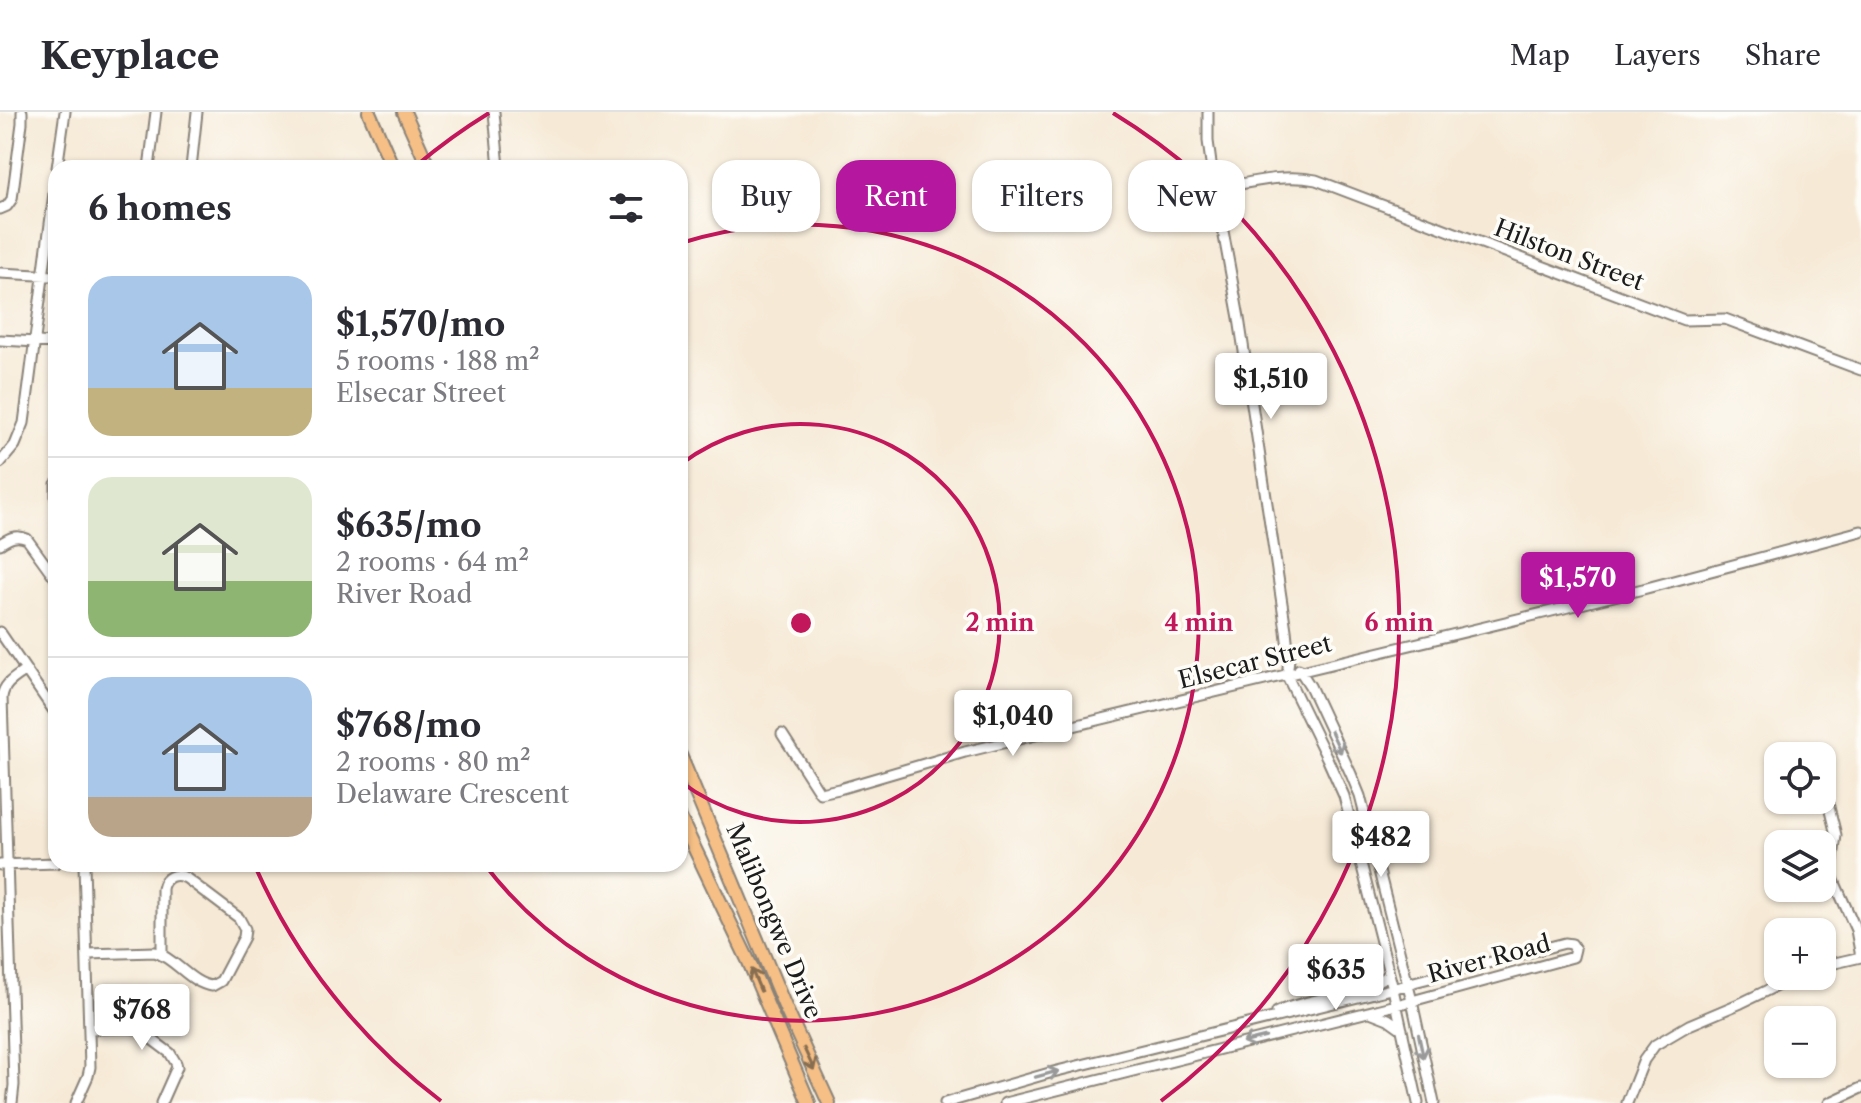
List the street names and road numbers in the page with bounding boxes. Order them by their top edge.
street label: Hilston Street [1490,213,1649,297]
street label: Elsecar Street [1175,628,1335,695]
street label: Malibongwe Drive [720,819,829,1023]
street label: River Road [1424,928,1554,989]

